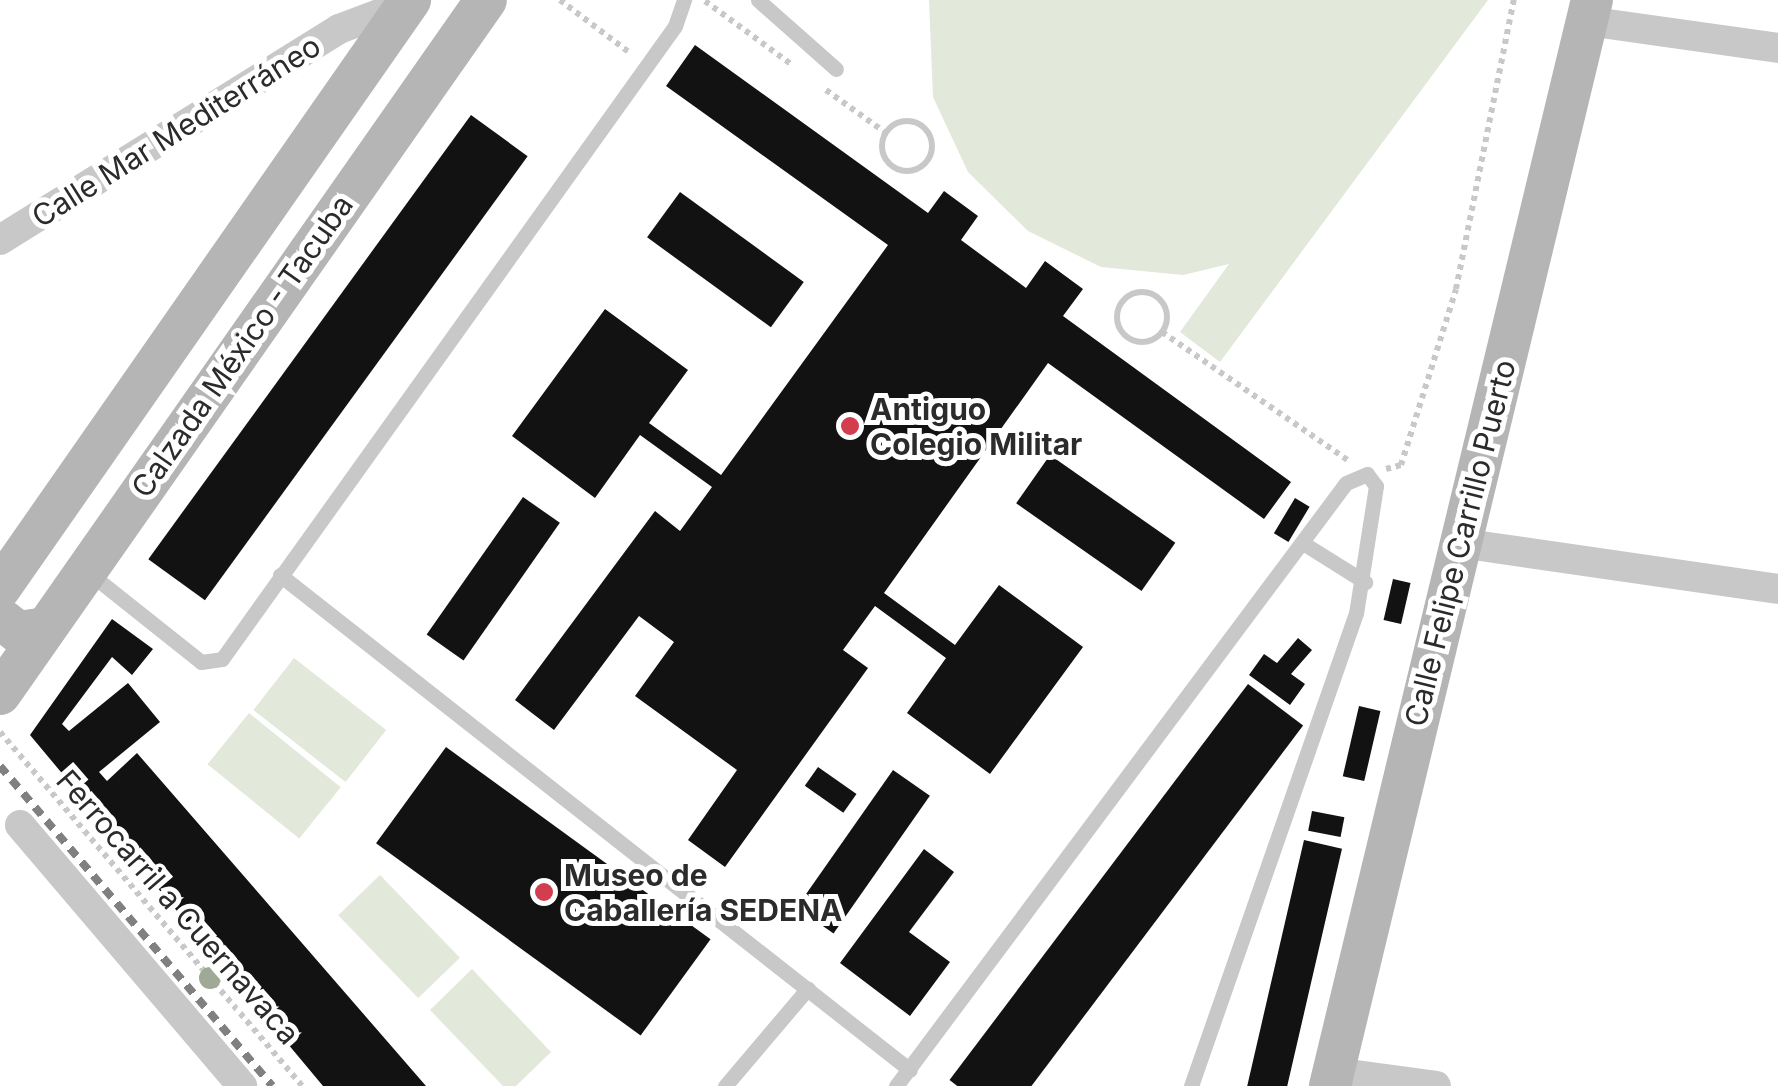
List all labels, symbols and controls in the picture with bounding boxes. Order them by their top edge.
street label: Calle Mar Mediterráneo [25,27,327,235]
street label: Calzada México - Tacuba [124,188,360,504]
street label: Calle Felipe Carrillo Puerto [1397,356,1523,730]
place label: Antiguo Colegio Militar [870,391,1082,462]
marker: Antiguo Colegio Militar [839,415,861,437]
street label: Ferrocarril a Cuernavaca [49,763,307,1051]
place label: Museo de Caballería SEDENA [564,857,842,928]
marker: Museo de Caballería SEDENA [533,881,555,903]

